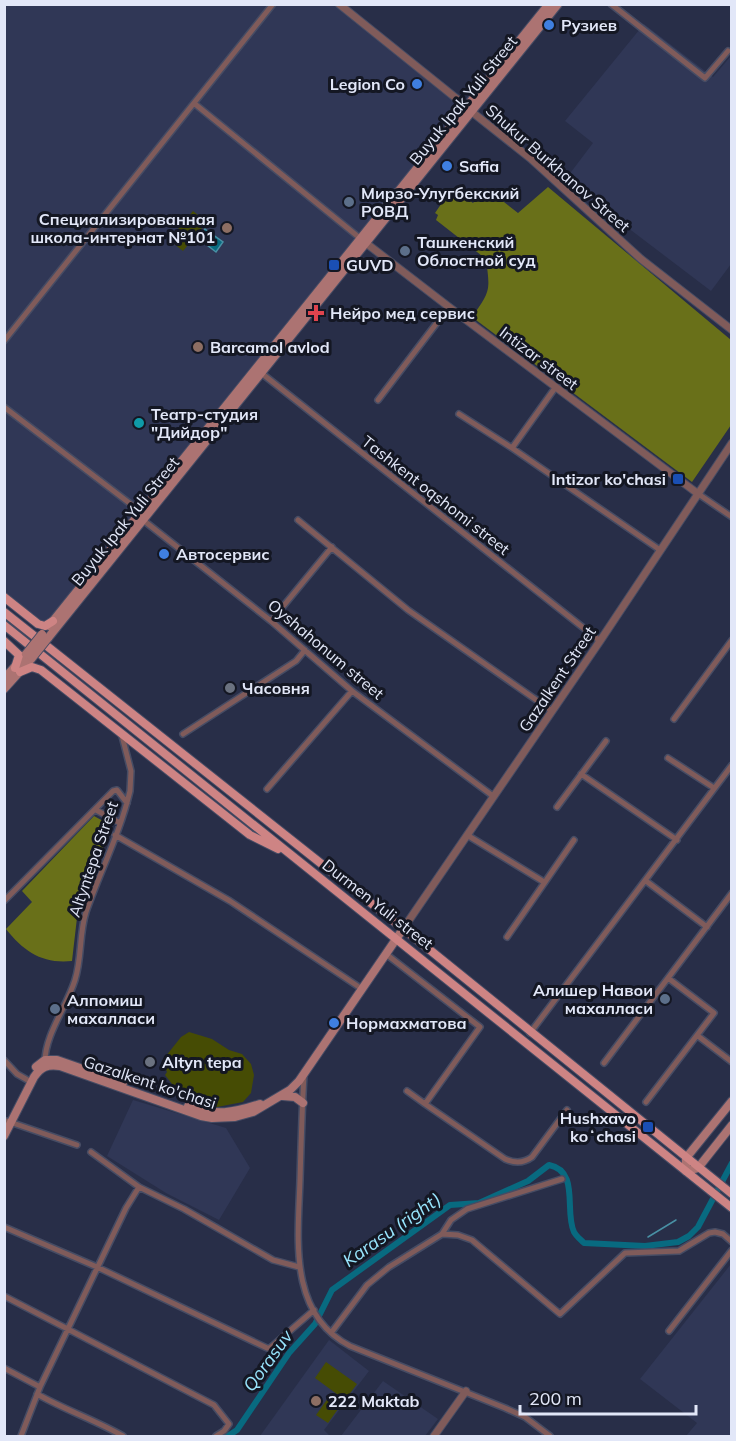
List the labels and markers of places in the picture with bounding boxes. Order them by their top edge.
place label: Рузиев [561,15,617,35]
marker: Рузиев [542,18,556,32]
place label: Legion Co [330,74,405,94]
marker: Legion Co [410,77,424,91]
place label: Safia [459,156,499,176]
marker: Safia [440,159,454,173]
place label: Мирзо-Улугбекский РОВД [361,183,519,221]
marker: Мирзо-Улугбекский РОВД [342,195,356,209]
place label: Специализированная школа-интернат №101 [31,209,215,247]
marker: Специализированная школа-интернат №101 [220,221,234,235]
place label: Ташкенский Облостной суд [417,232,536,270]
marker: Ташкенский Облостной суд [398,244,412,258]
place label: GUVD [346,255,393,275]
marker: GUVD [327,258,341,272]
place label: Нейро мед сервис [330,303,475,323]
marker: Нейро мед сервис [307,304,325,322]
place label: Barcamol avlod [210,337,330,357]
marker: Barcamol avlod [191,340,205,354]
place label: Театр-студия "Дийдор" [151,404,258,442]
marker: Театр-студия "Дийдор" [132,416,146,430]
place label: Intizor ko'chasi [551,469,666,489]
marker: Intizor ko'chasi [671,472,685,486]
place label: Автосервис [176,544,270,564]
marker: Автосервис [157,547,171,561]
place label: Часовня [242,678,310,698]
marker: Часовня [223,681,237,695]
place label: Алишер Навои махалласи [533,980,653,1018]
place label: Алпомиш махалласи [67,990,155,1028]
marker: Алишер Навои махалласи [658,992,672,1006]
marker: Алпомиш махалласи [48,1002,62,1016]
place label: Нормахматова [346,1013,467,1033]
marker: Нормахматова [327,1016,341,1030]
place label: Altyn tepa [162,1052,242,1072]
marker: Altyn tepa [143,1055,157,1069]
place label: Hushxavo koʻchasi [560,1108,636,1146]
marker: Hushxavo koʻchasi [641,1120,655,1134]
place label: 222 Maktab [328,1391,420,1411]
marker: 222 Maktab [309,1394,323,1408]

